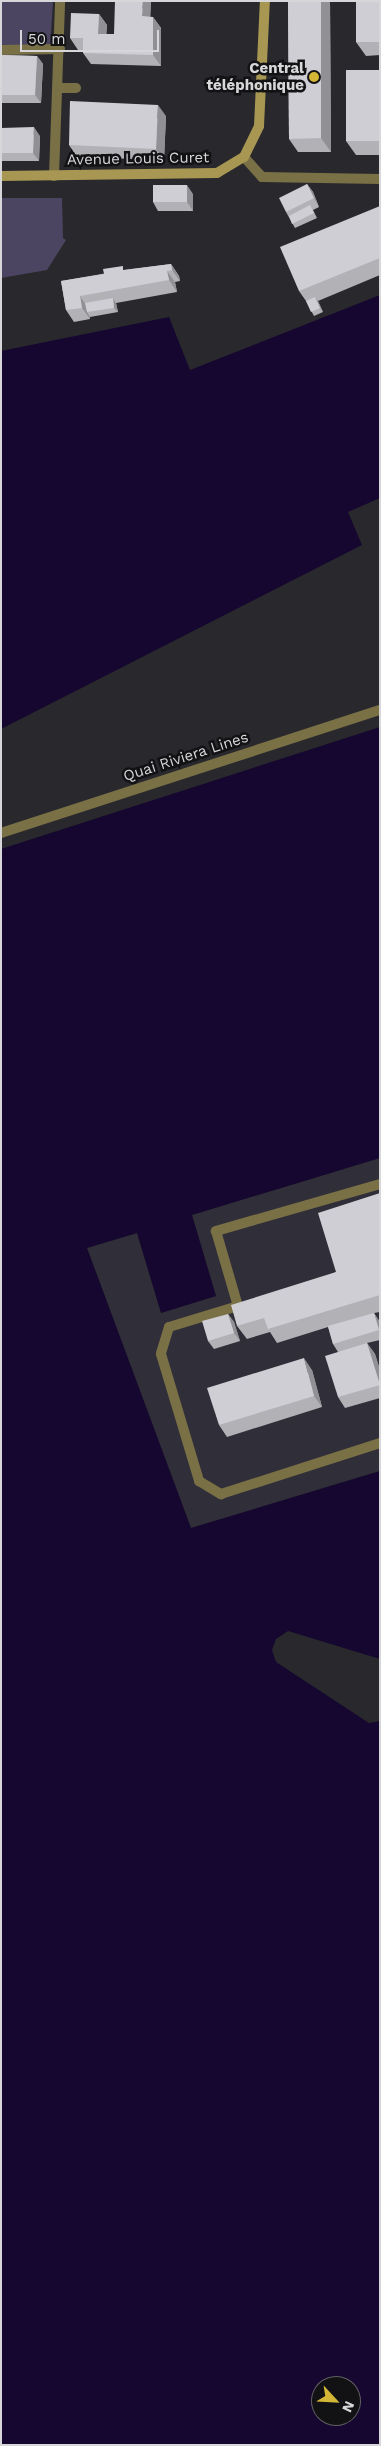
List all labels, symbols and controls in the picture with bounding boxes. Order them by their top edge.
scale bar [22,20,161,52]
text: 50 m [28,30,65,48]
place label: Central téléphonique [206,59,304,94]
marker: Central téléphonique [308,71,320,83]
street label: Avenue Louis Curet [67,149,209,169]
street label: Quai Riviera Lines [121,728,251,786]
north arrow [311,2376,361,2426]
text: N [339,2399,358,2415]

